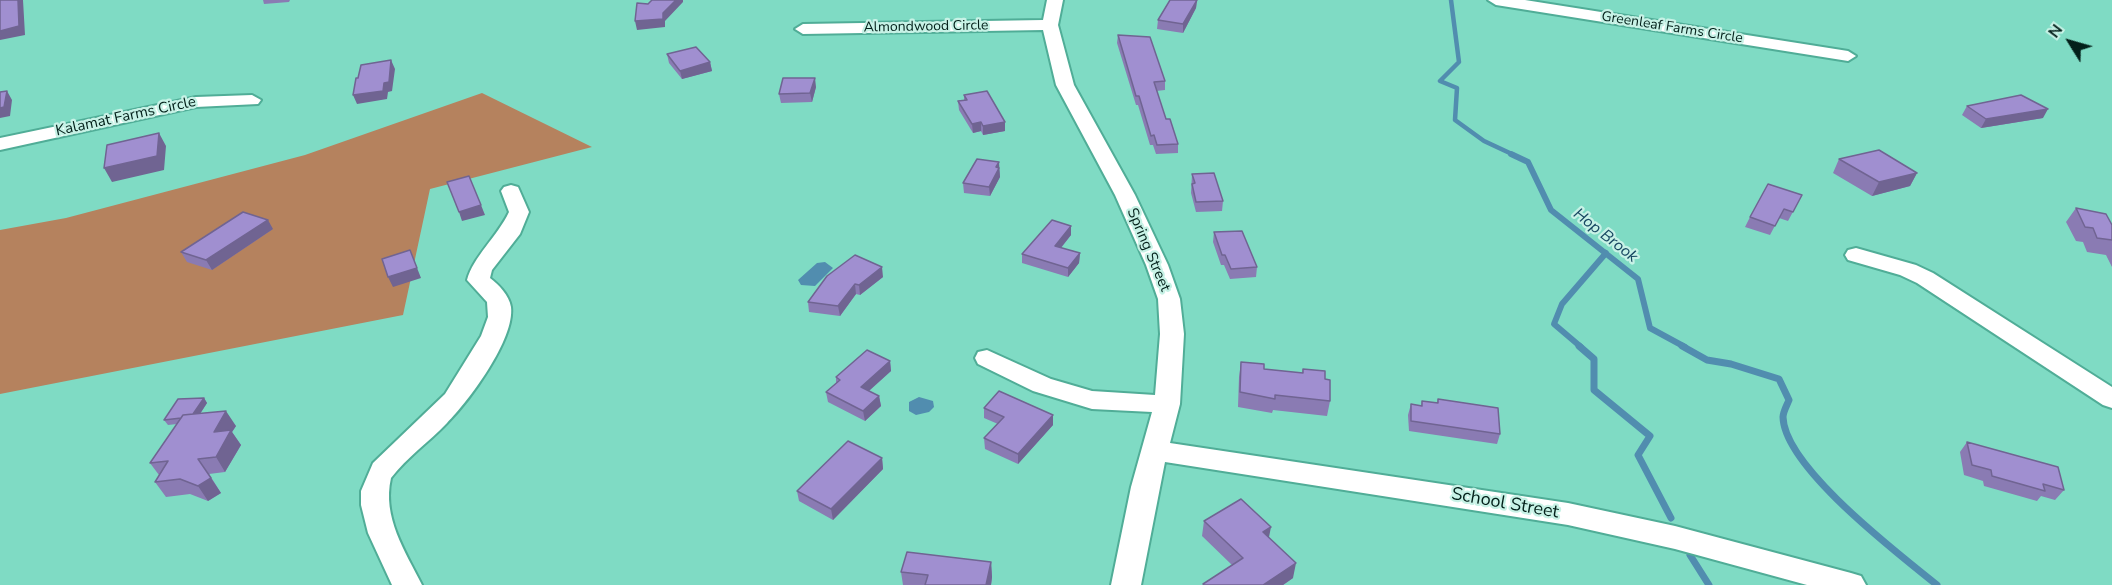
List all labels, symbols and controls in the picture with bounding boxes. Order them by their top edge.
street label: Greenleaf Farms Circle [1600,9,1744,47]
north arrow [2040,12,2100,72]
street label: Almondwood Circle [863,18,989,36]
text: N [2043,20,2068,43]
street label: Kalamat Farms Circle [54,93,198,141]
water label: Hop Brook [1569,205,1641,267]
street label: Spring Street [1122,206,1174,294]
street label: School Street [1450,484,1560,524]

